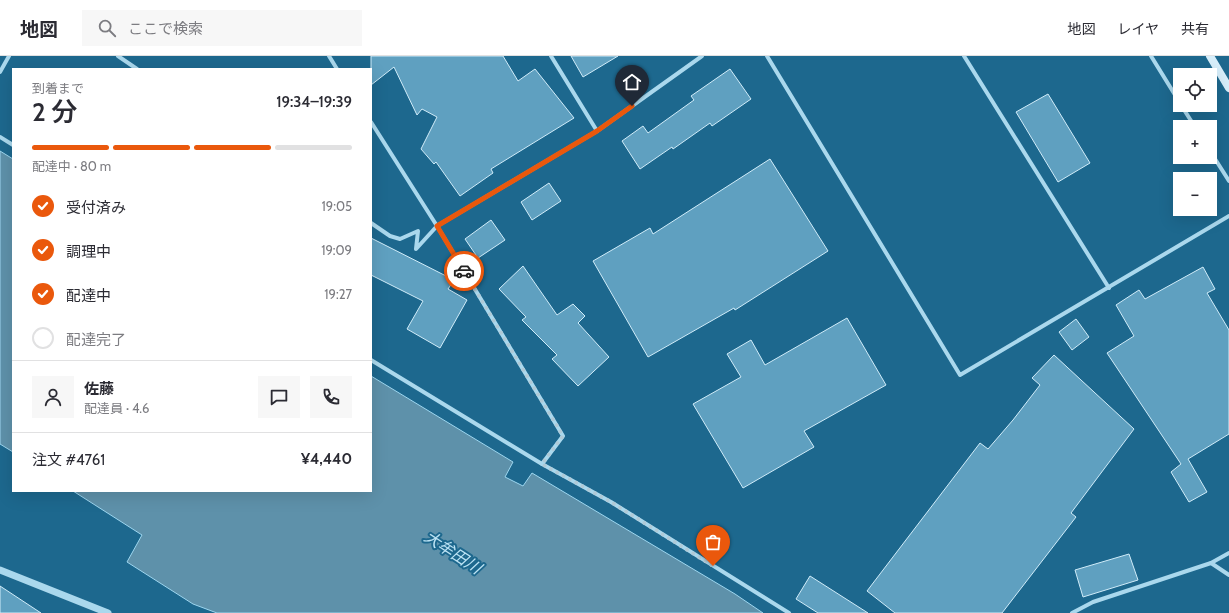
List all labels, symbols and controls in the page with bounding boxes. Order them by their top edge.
search box [82,10,362,46]
icon: search [96,17,118,39]
text: 地図 [20,18,58,41]
text: ここで検索 [128,20,203,38]
text: 地図 [1067,20,1095,38]
text: レイヤ [1117,20,1159,38]
text: 共有 [1181,20,1209,38]
pin [615,65,649,106]
map controls [1173,68,1217,216]
button: locate [1173,68,1217,112]
icon: home [621,71,643,93]
text: 到着まで [32,80,84,96]
text: 19:34–19:39 [276,93,352,111]
text: 2 分 [32,96,78,128]
button: + [1173,120,1217,164]
text: 配達中 · 80 m [32,158,111,174]
button: − [1173,172,1217,216]
icon: check [32,195,54,217]
text: 19:05 [322,198,352,214]
text: 受付済み [66,199,126,217]
icon: check [32,239,54,261]
text: 19:09 [321,242,352,258]
text: 調理中 [66,243,111,261]
courier [444,251,484,291]
icon: car [453,260,475,282]
icon: check [32,283,54,305]
text: 19:27 [324,286,352,302]
text: 配達中 [66,287,111,305]
text: 配達完了 [66,331,126,349]
button: person [32,376,74,418]
button: chat [258,376,300,418]
button: phone [310,376,352,418]
text: 佐藤 [84,380,114,398]
text: 配達員 · 4.6 [84,400,149,416]
text: ¥4,440 [301,450,352,468]
text: 注文 #4761 [32,451,105,469]
pin [696,525,730,566]
water label: 大牟田川 [421,527,486,579]
icon: bag [702,531,724,553]

